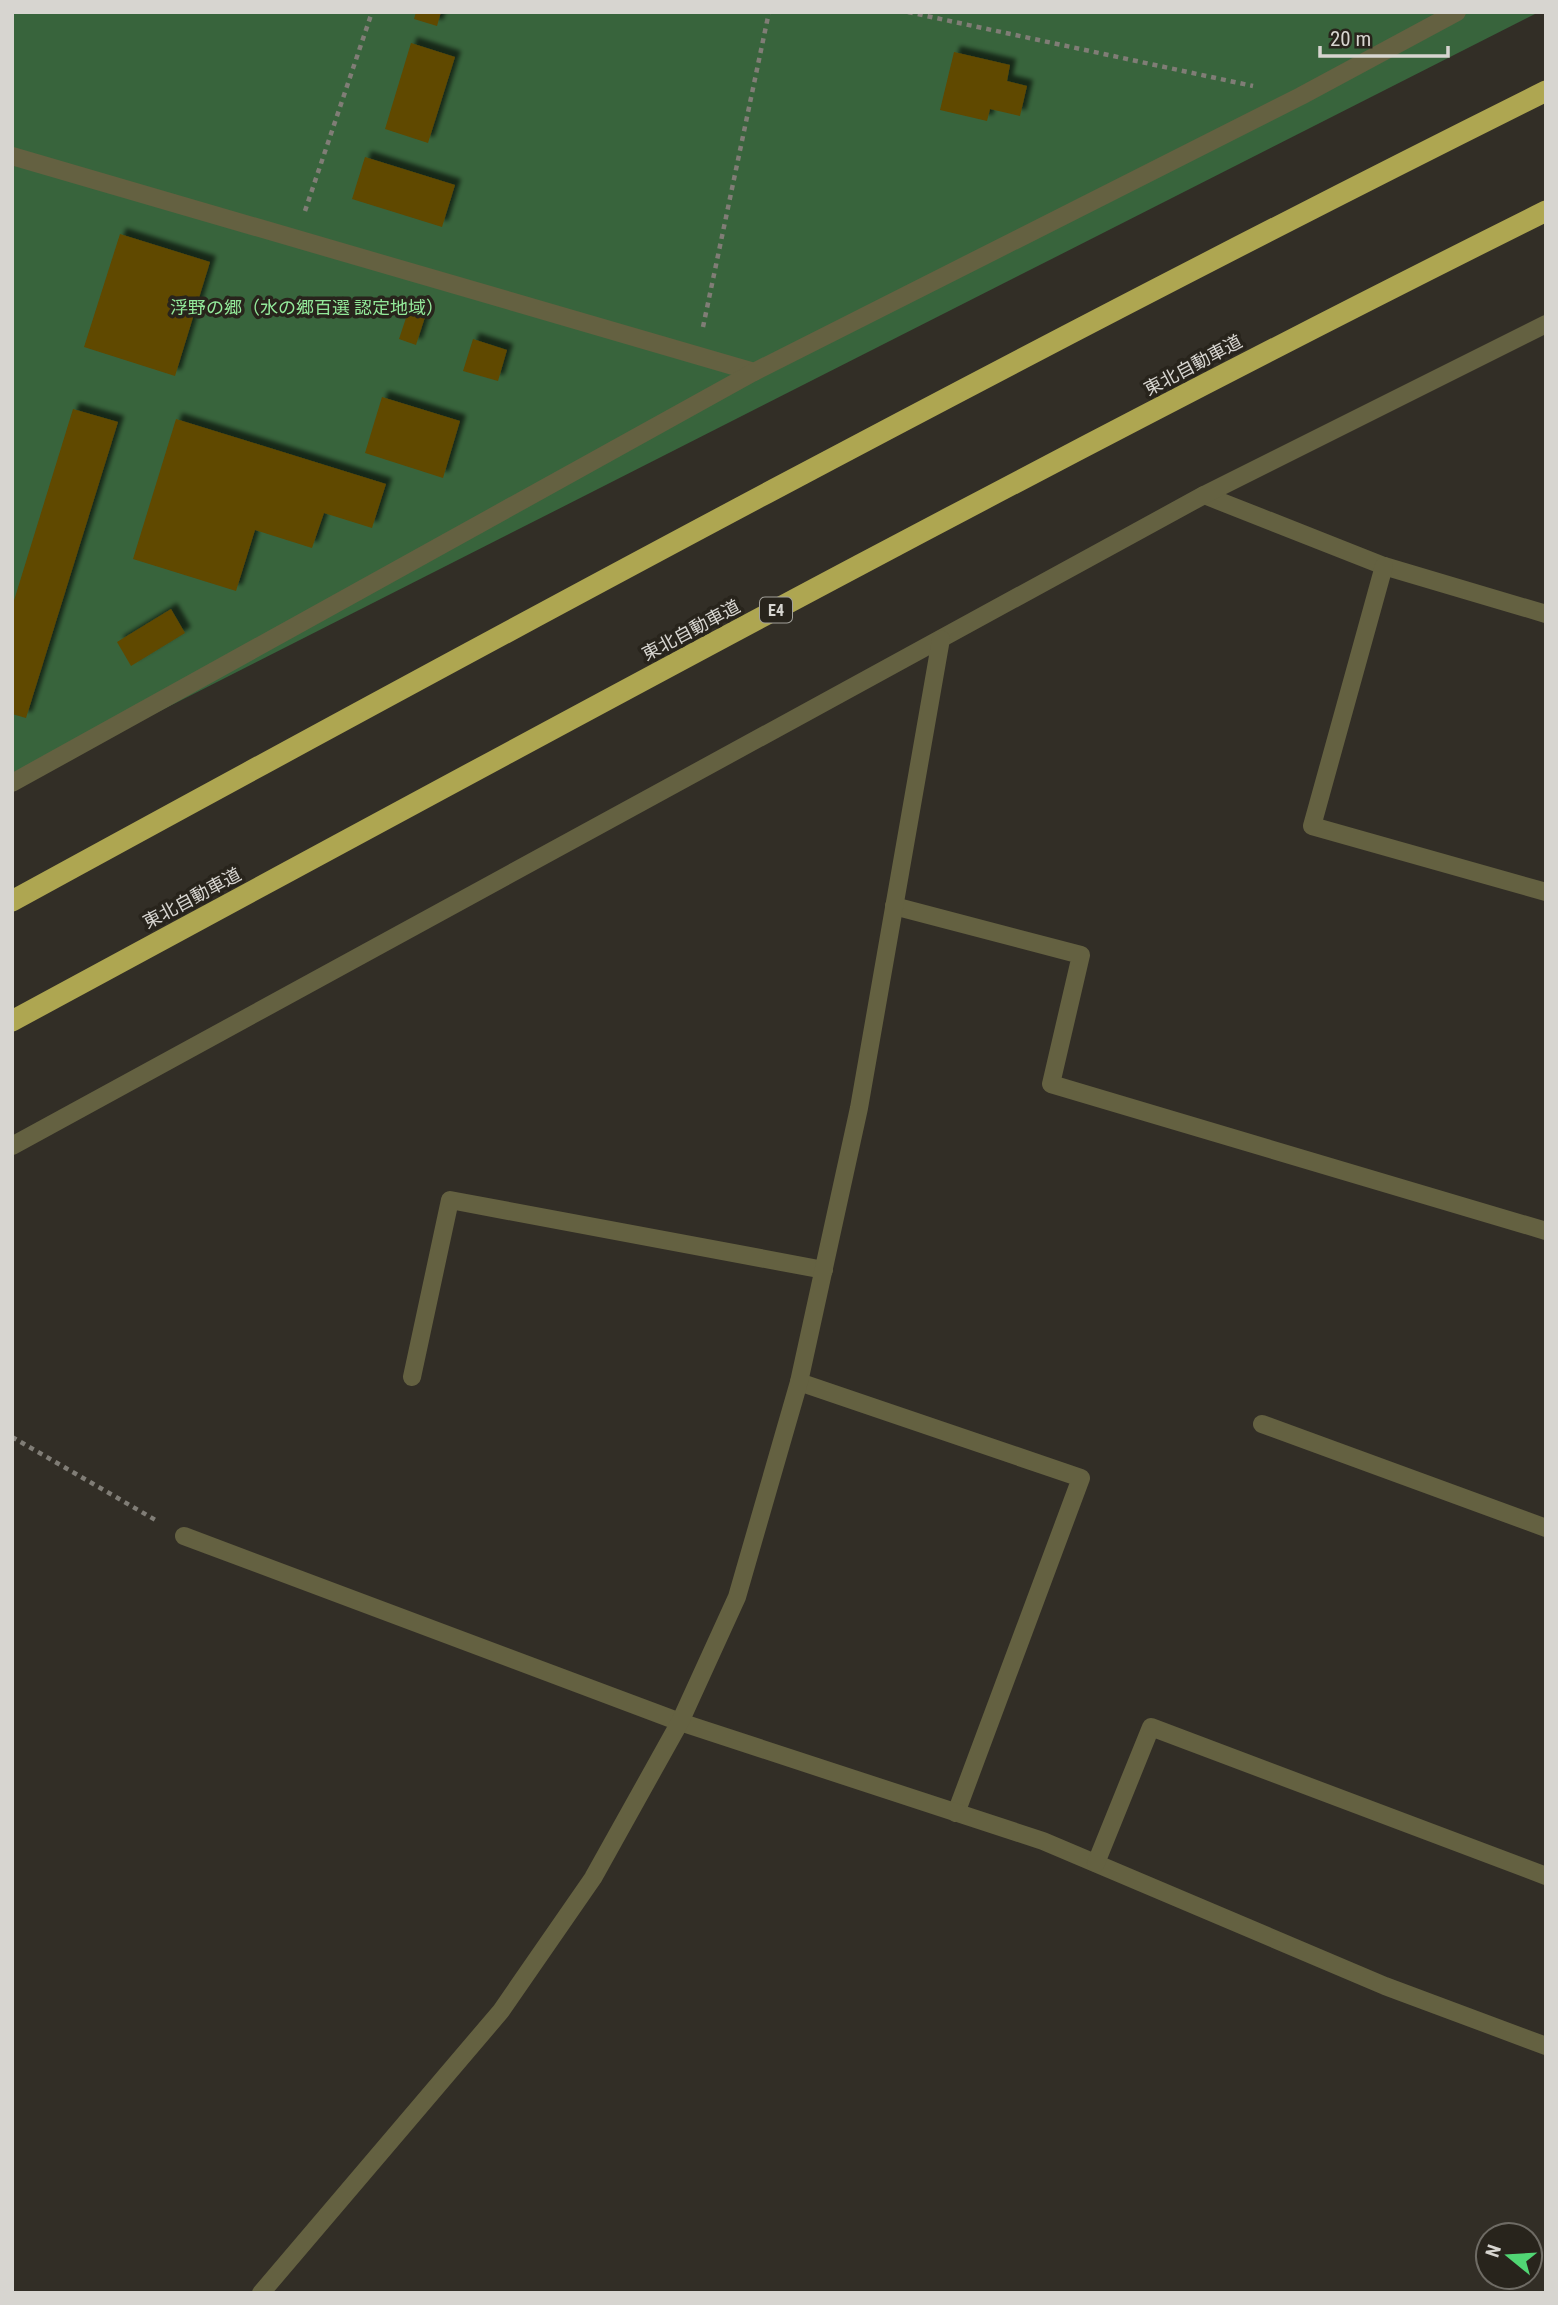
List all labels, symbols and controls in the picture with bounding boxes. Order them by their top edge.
scale bar [1320,14,1448,58]
text: 20 m [1330,27,1371,51]
park label: 浮野の郷（水の郷百選 認定地域） [170,297,444,318]
street label: 東北自動車道 [1140,330,1246,400]
street label: 東北自動車道 [638,595,744,665]
road number: E4 [760,597,792,622]
street label: 東北自動車道 [139,863,245,933]
north arrow [1474,2221,1544,2291]
text: N [1481,2242,1506,2260]

